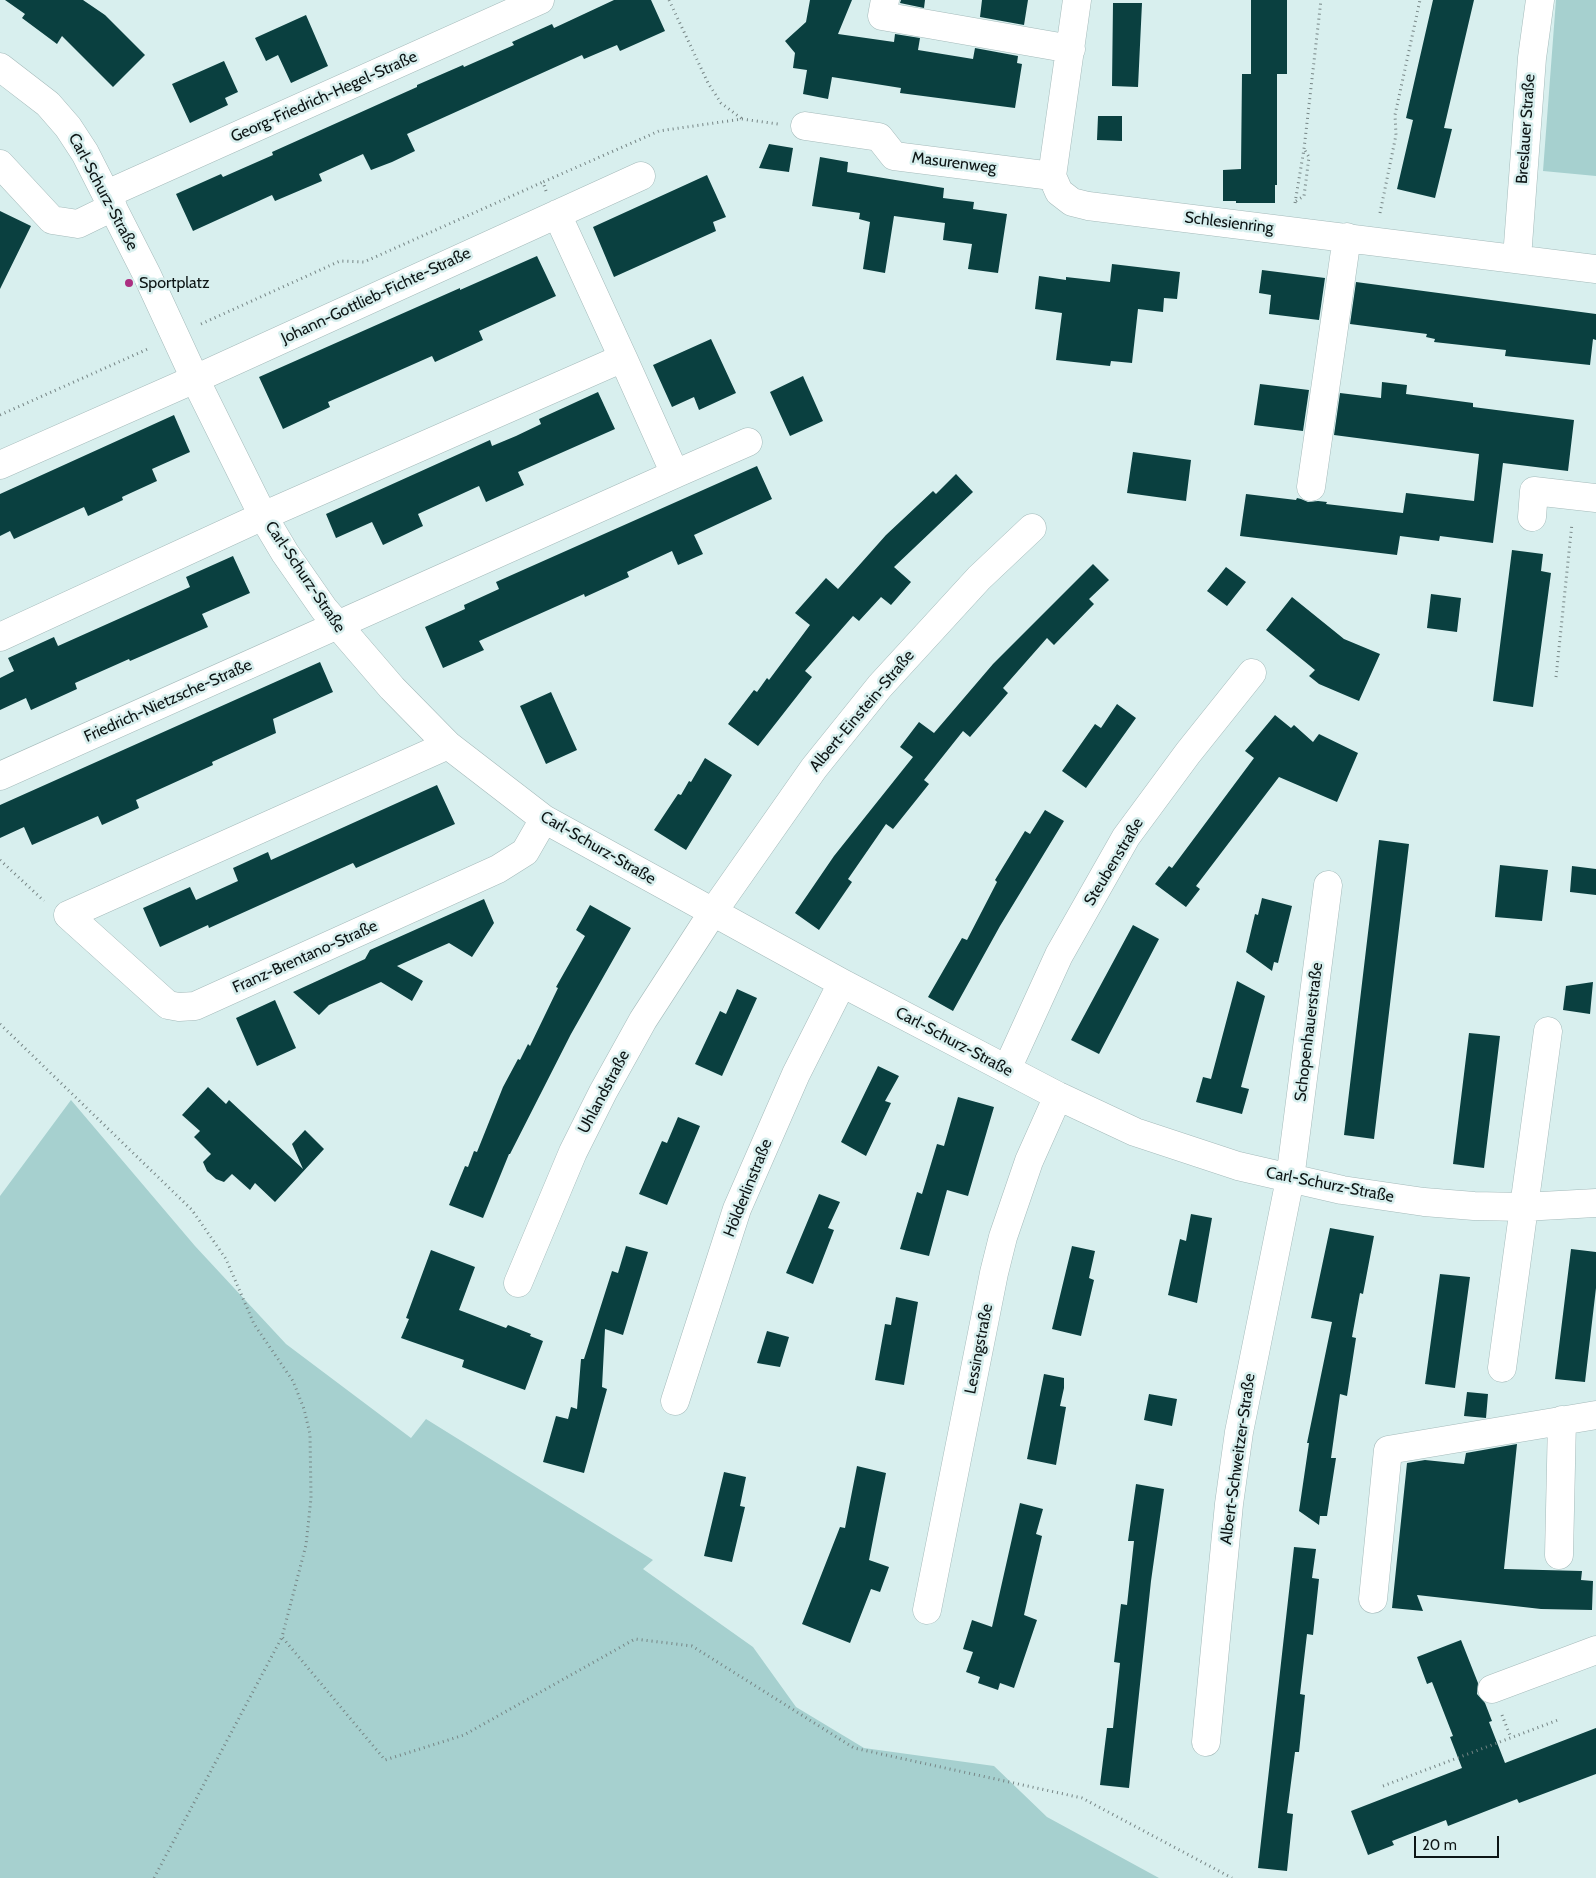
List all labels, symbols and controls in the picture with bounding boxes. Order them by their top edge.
street label: Georg-Friedrich-Hegel-Straße [228,47,420,147]
street label: Breslauer Straße [1513,73,1539,185]
street label: Carl-Schurz-Straße [64,130,142,254]
street label: Masurenweg [911,148,997,178]
street label: Schlesienring [1183,208,1275,238]
street label: Johann-Gottlieb-Fichte-Straße [278,244,474,348]
place label: Sportplatz [139,273,210,293]
marker: Sportplatz [123,277,135,289]
street label: Carl-Schurz-Straße [261,518,349,636]
street label: Albert-Einstein-Straße [806,646,918,776]
street label: Friedrich-Nietzsche-Straße [81,655,255,747]
street label: Carl-Schurz-Straße [537,807,659,889]
street label: Steubenstraße [1080,815,1148,909]
street label: Franz-Brentano-Straße [230,916,380,998]
street label: Schopenhauerstraße [1291,961,1327,1103]
street label: Carl-Schurz-Straße [892,1003,1016,1081]
street label: Uhlandstraße [574,1047,634,1137]
street label: Hölderlinstraße [720,1136,776,1240]
street label: Carl-Schurz-Straße [1264,1163,1396,1207]
street label: Lessingstraße [961,1302,997,1396]
street label: Albert-Schweitzer-Straße [1216,1372,1260,1546]
scale bar [1416,1826,1501,1858]
text: 20 m [1422,1836,1457,1854]

